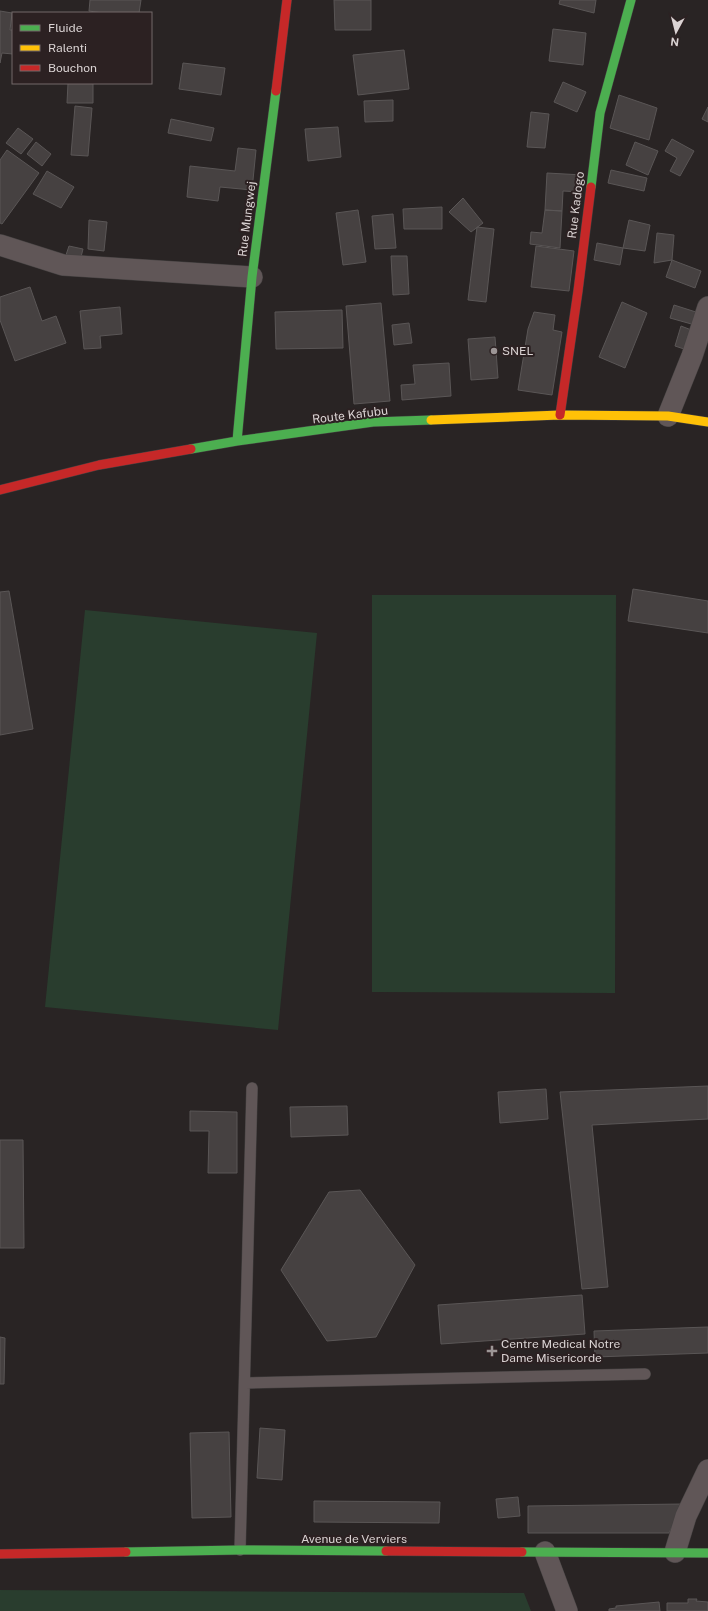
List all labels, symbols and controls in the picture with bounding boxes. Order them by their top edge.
legend [12,12,152,84]
north arrow [656,12,696,52]
text: Fluide [48,21,83,35]
text: N [670,35,680,48]
text: Ralenti [48,41,87,55]
text: Bouchon [48,61,97,75]
street label: Rue Kadogo [565,171,587,239]
street label: Rue Mungwej [235,180,259,258]
place label: SNEL [502,344,534,358]
marker: SNEL [489,346,499,356]
street label: Route Kafubu [311,403,389,427]
place label: Centre Medical Notre Dame Misericorde [501,1337,621,1365]
marker: Centre Medical Notre Dame Misericorde [486,1345,498,1357]
street label: Avenue de Verviers [301,1532,407,1546]

